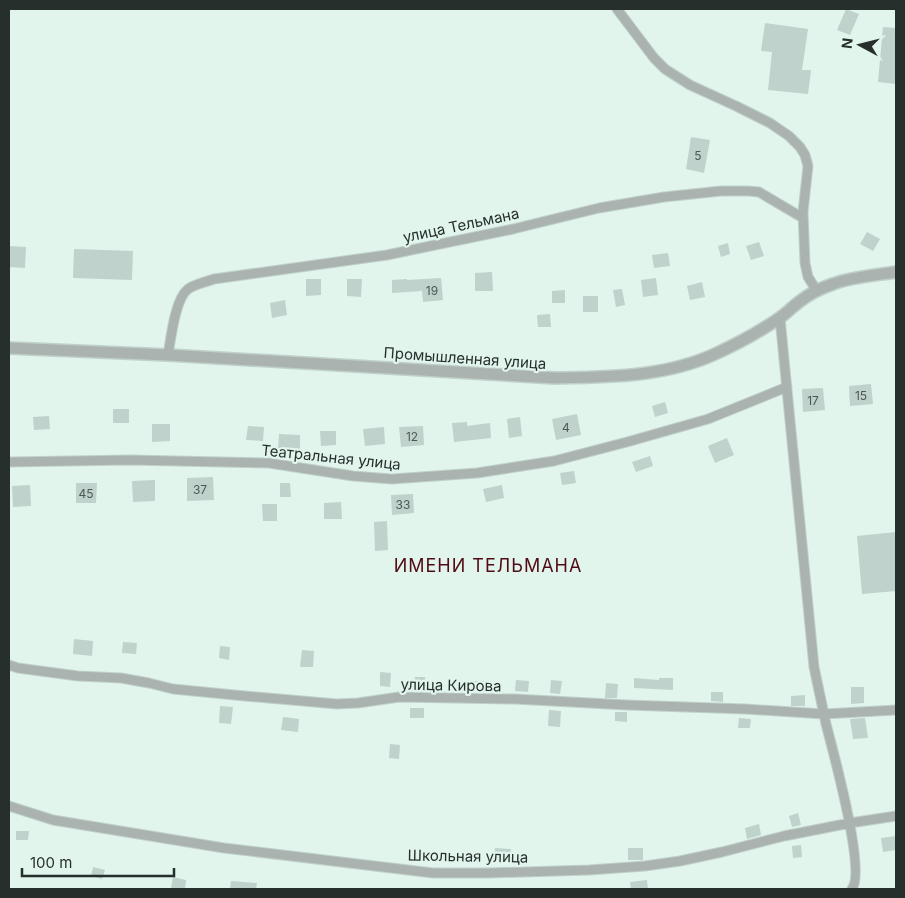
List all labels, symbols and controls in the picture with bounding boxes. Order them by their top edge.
north arrow [835,20,885,70]
text: N [838,37,856,50]
house number: 5 [694,148,702,163]
street label: улица Тельмана [401,203,521,247]
house number: 19 [426,283,438,298]
street label: Промышленная улица [383,343,547,373]
house number: 15 [855,388,867,403]
house number: 17 [807,393,819,408]
house number: 4 [562,420,570,435]
house number: 12 [406,429,418,444]
street label: Театральная улица [260,440,402,474]
house number: 37 [193,482,207,497]
house number: 45 [78,486,94,501]
house number: 33 [396,497,410,512]
district label: ИМЕНИ ТЕЛЬМАНА [394,555,582,576]
street label: улица Кирова [400,675,502,695]
street label: Школьная улица [408,845,528,867]
scale bar [22,846,175,878]
text: 100 m [30,853,72,872]

